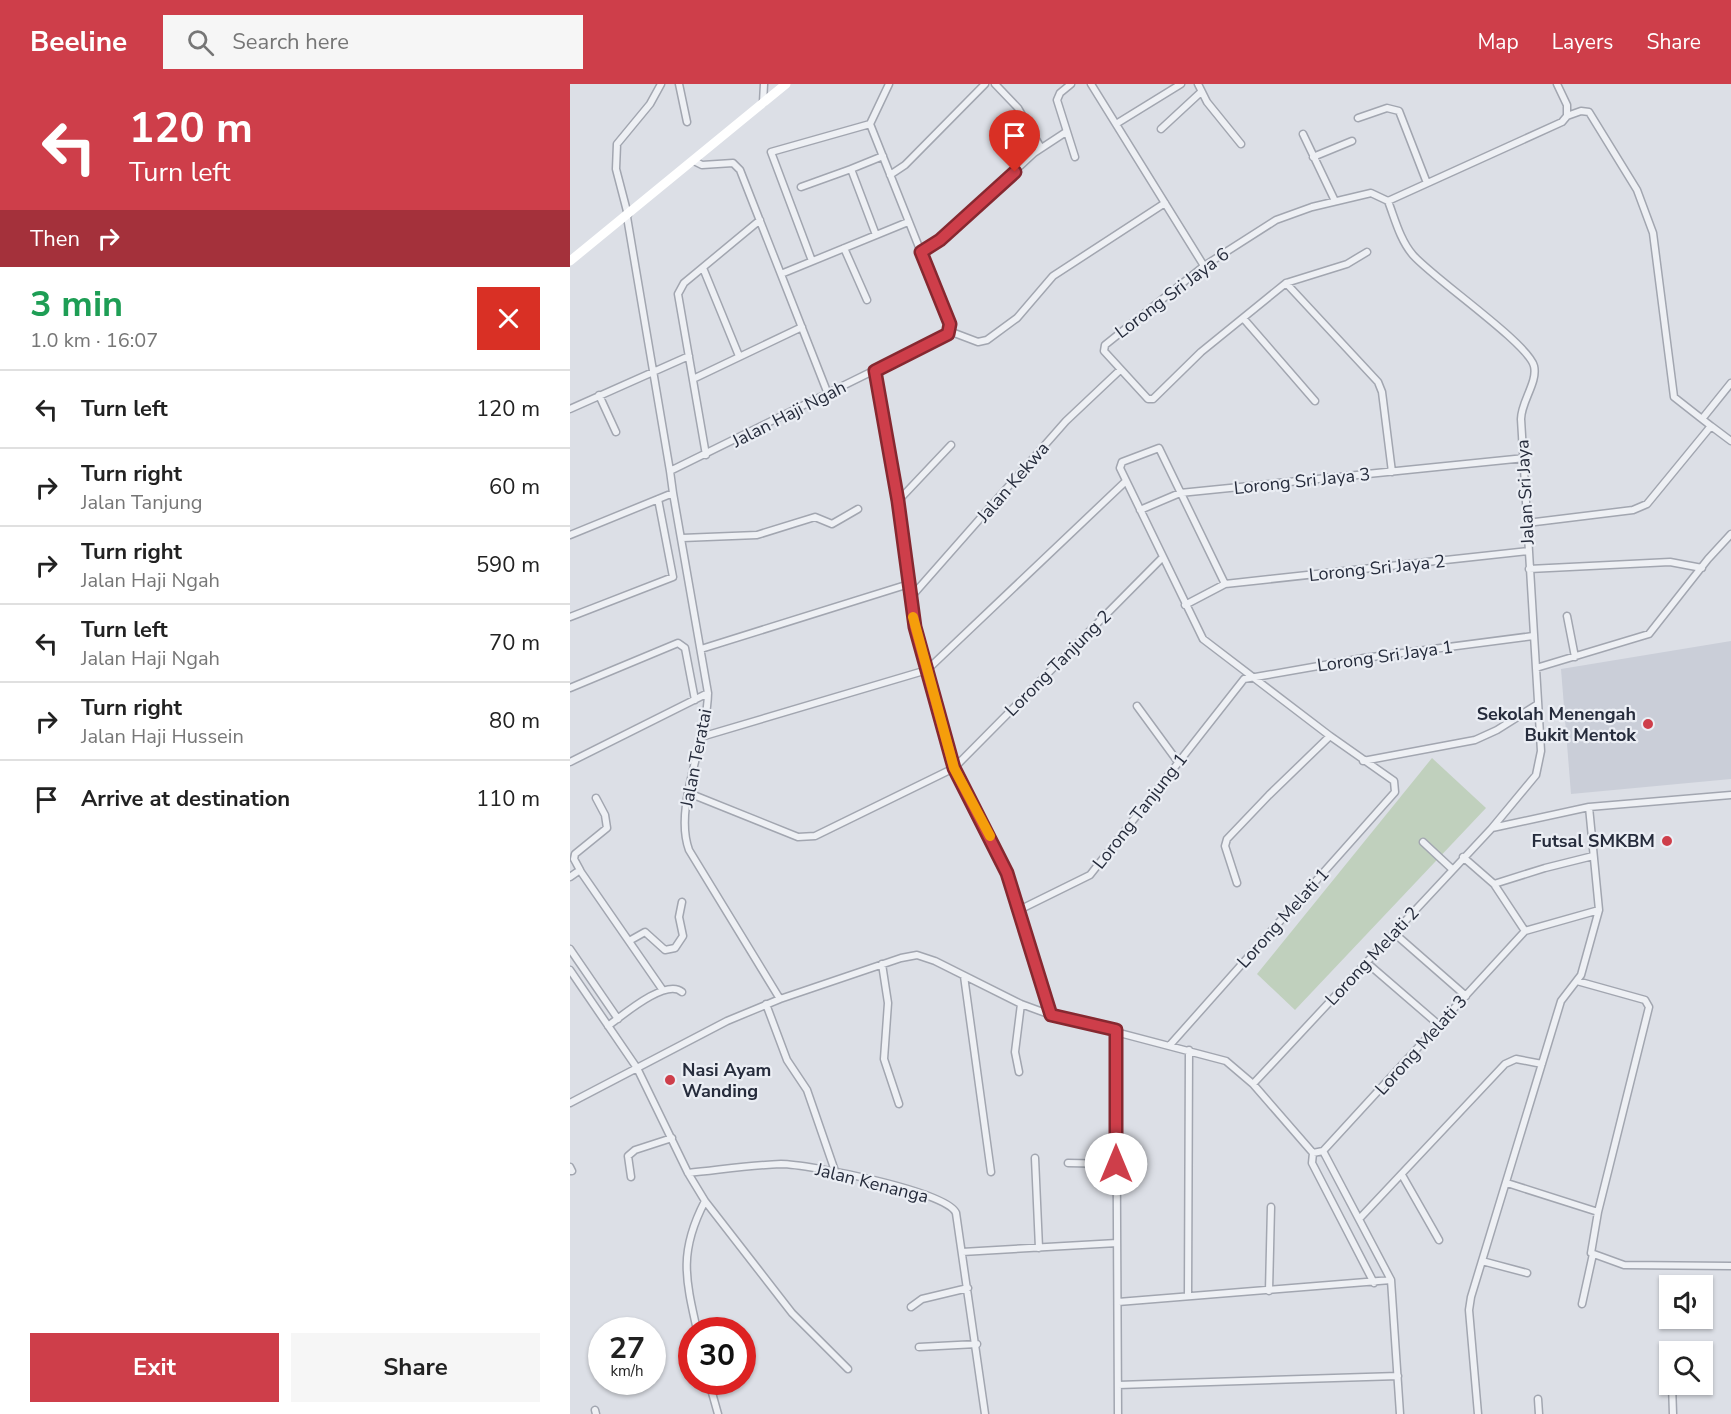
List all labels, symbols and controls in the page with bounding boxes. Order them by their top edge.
search box [163,15,583,69]
text: Beeline [30,23,127,61]
icon: search [184,26,217,59]
text: Search here [232,27,349,57]
text: Map [1477,28,1519,56]
text: Layers [1552,28,1613,56]
text: Share [1646,28,1701,56]
text: 120 m [129,100,253,157]
icon: left [30,108,108,186]
pin [989,110,1040,172]
icon: arrive [998,119,1031,152]
text: Turn left [129,154,230,191]
icon: right [92,222,125,255]
text: Then [30,224,80,254]
street label: Lorong Sri Jaya 6 [1110,242,1234,344]
text: 3 min [30,280,123,329]
button: close [477,287,540,350]
text: 1.0 km · 16:07 [30,327,158,354]
street label: Jalan Haji Ngah [727,375,850,454]
icon: left [30,393,63,426]
text: Turn left [81,394,168,424]
text: 120 m [476,394,540,424]
street label: Jalan Kekwa [971,437,1055,528]
street label: Jalan Sri Jaya [1510,439,1540,546]
text: Turn right [81,459,182,489]
street label: Lorong Sri Jaya 3 [1233,462,1371,500]
icon: right [30,471,63,504]
text: 60 m [489,472,540,502]
text: Jalan Tanjung [81,489,203,516]
text: Turn right [81,537,182,567]
icon: right [30,549,63,582]
street label: Lorong Sri Jaya 2 [1308,549,1446,587]
text: 590 m [476,550,540,580]
text: Jalan Haji Ngah [81,567,220,594]
street label: Lorong Tanjung 2 [1000,605,1116,721]
text: Turn left [81,615,168,645]
icon: left [30,627,63,660]
text: 70 m [489,628,540,658]
street label: Lorong Sri Jaya 1 [1315,635,1455,677]
text: Jalan Haji Ngah [81,645,220,672]
text: Turn right [81,693,182,723]
place label: Sekolah Menengah Bukit Mentok [1477,702,1636,747]
icon: right [30,705,63,738]
text: 80 m [489,706,540,736]
street label: Jalan Teratai [674,707,717,810]
marker: Sekolah Menengah Bukit Mentok [1641,717,1655,731]
text: Jalan Haji Hussein [81,723,244,750]
street label: Lorong Tanjung 1 [1087,748,1193,874]
icon: arrive [30,783,63,816]
text: Arrive at destination [81,784,290,814]
text: 110 m [476,784,540,814]
place label: Futsal SMKBM [1532,829,1655,853]
marker: Futsal SMKBM [1660,834,1674,848]
street label: Lorong Melati 1 [1232,863,1334,973]
street label: Lorong Melati 2 [1320,901,1424,1011]
street label: Lorong Melati 3 [1370,990,1472,1100]
place label: Nasi Ayam Wanding [682,1058,771,1103]
marker: Nasi Ayam Wanding [663,1073,677,1087]
position arrow [1084,1132,1148,1196]
street label: Jalan Kenanga [812,1157,931,1209]
map controls [1659,1275,1713,1395]
button: sound [1659,1275,1713,1329]
speed limit sign: 30 [678,1317,756,1395]
text: 27 [609,1328,645,1369]
button: Exit [30,1333,279,1402]
button: Share [291,1333,540,1402]
button: search [1659,1341,1713,1395]
text: km/h [610,1361,644,1381]

